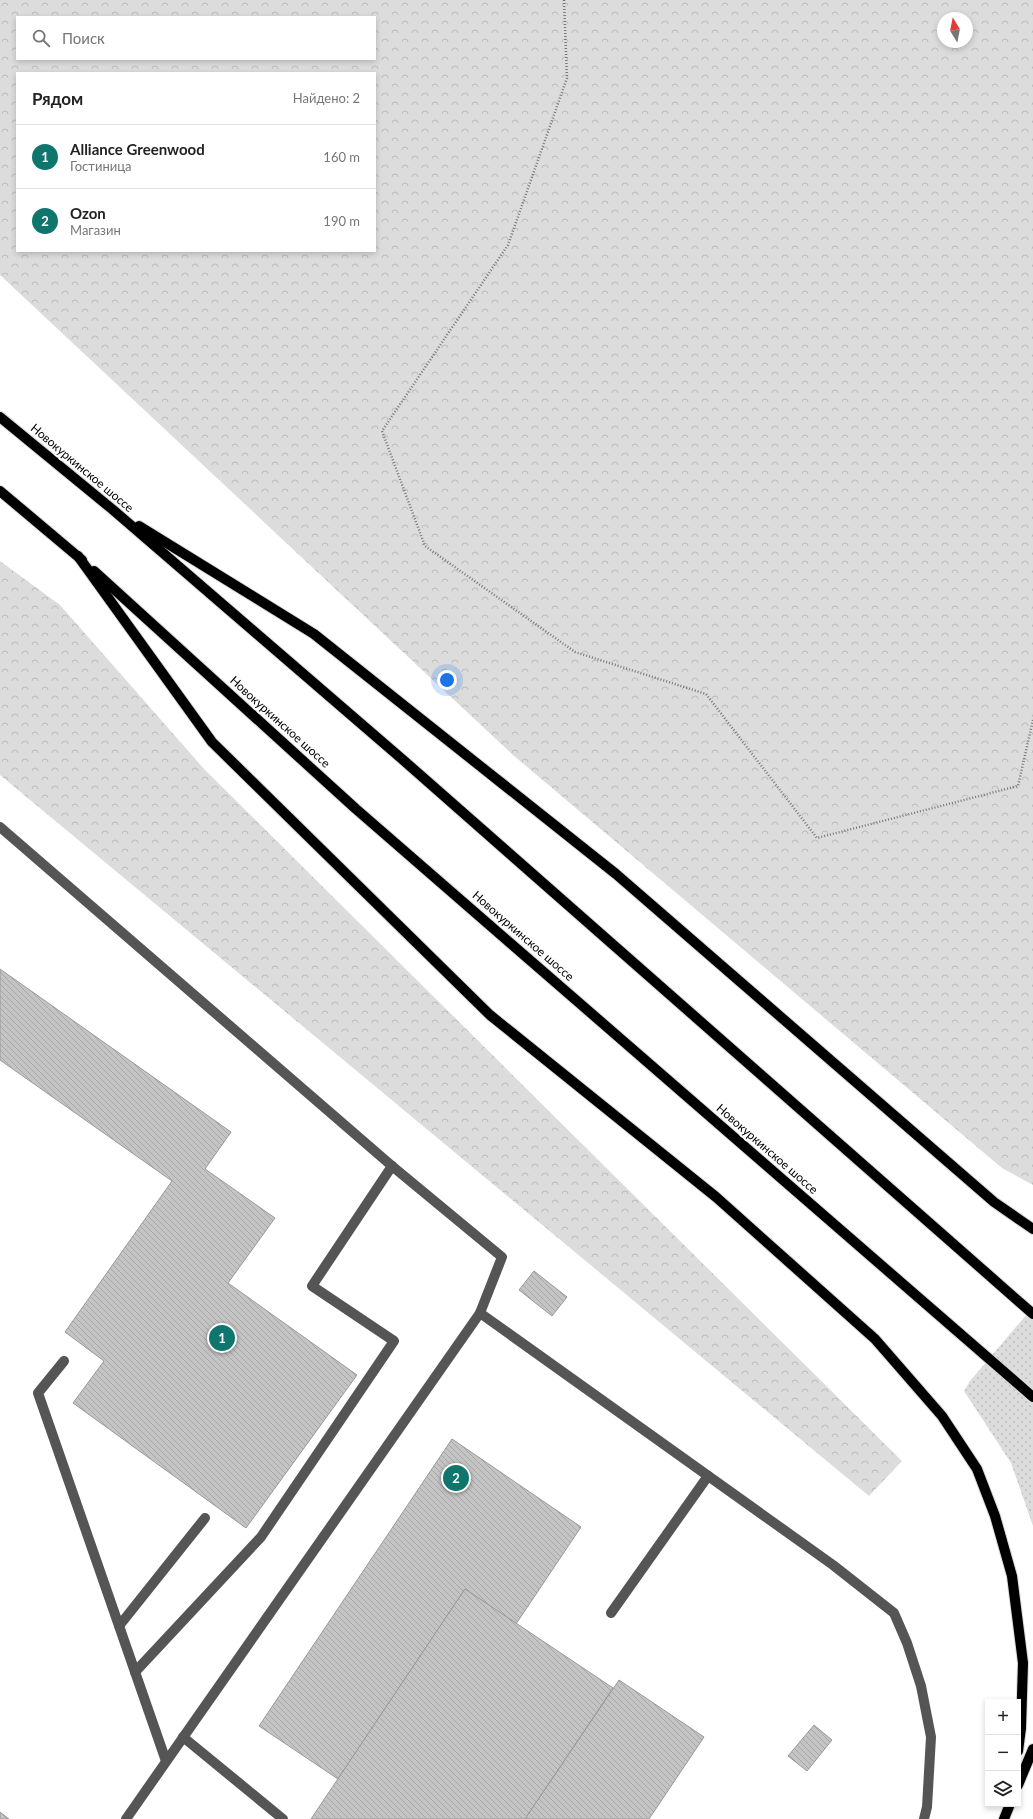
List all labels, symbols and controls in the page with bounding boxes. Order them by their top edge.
north arrow [937,12,973,48]
search box [16,16,376,60]
icon: search [30,27,52,49]
text: Поиск [62,29,105,47]
text: Рядом [32,88,83,109]
text: Найдено: 2 [293,90,360,106]
text: Alliance Greenwood [70,140,205,158]
text: 1 [41,149,49,165]
text: 160 m [323,149,360,165]
text: Гостиница [70,158,132,174]
text: Ozon [70,204,106,222]
text: 2 [41,213,49,229]
text: 190 m [323,213,360,229]
text: Магазин [70,222,121,238]
street label: Новокуркинское шоссе [28,420,137,515]
your location [437,670,457,690]
street label: Новокуркинское шоссе [227,673,334,771]
street label: Новокуркинское шоссе [469,887,577,984]
street label: Новокуркинское шоссе [713,1100,821,1197]
pin: 1 [209,1323,235,1353]
pin: 2 [443,1463,469,1493]
map controls [985,1699,1021,1807]
button: + [985,1699,1021,1735]
button: − [985,1735,1021,1771]
button: layers [985,1771,1021,1807]

